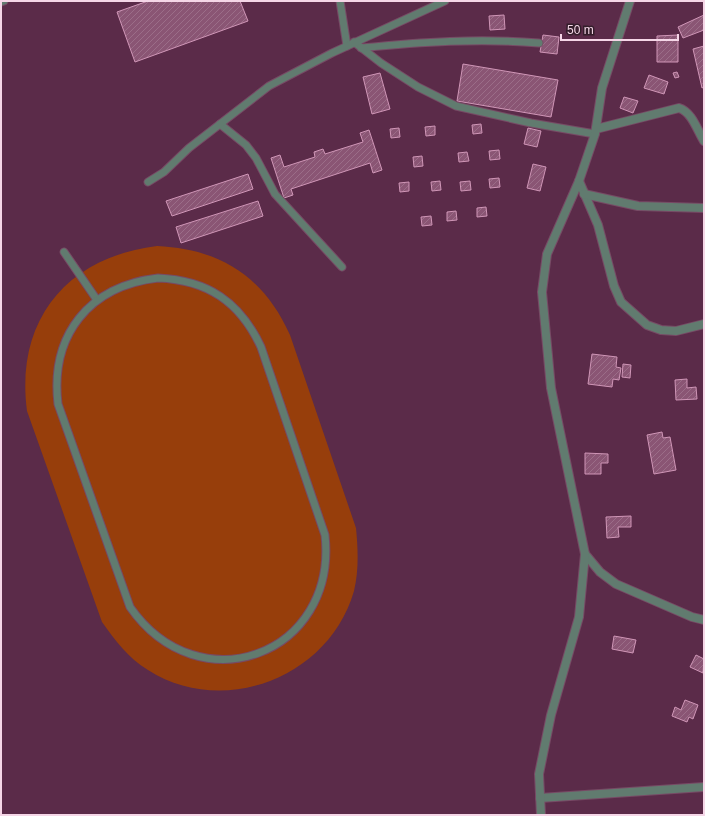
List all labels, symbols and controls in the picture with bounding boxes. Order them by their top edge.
scale bar [561,16,678,42]
text: 50 m [567,23,594,37]

